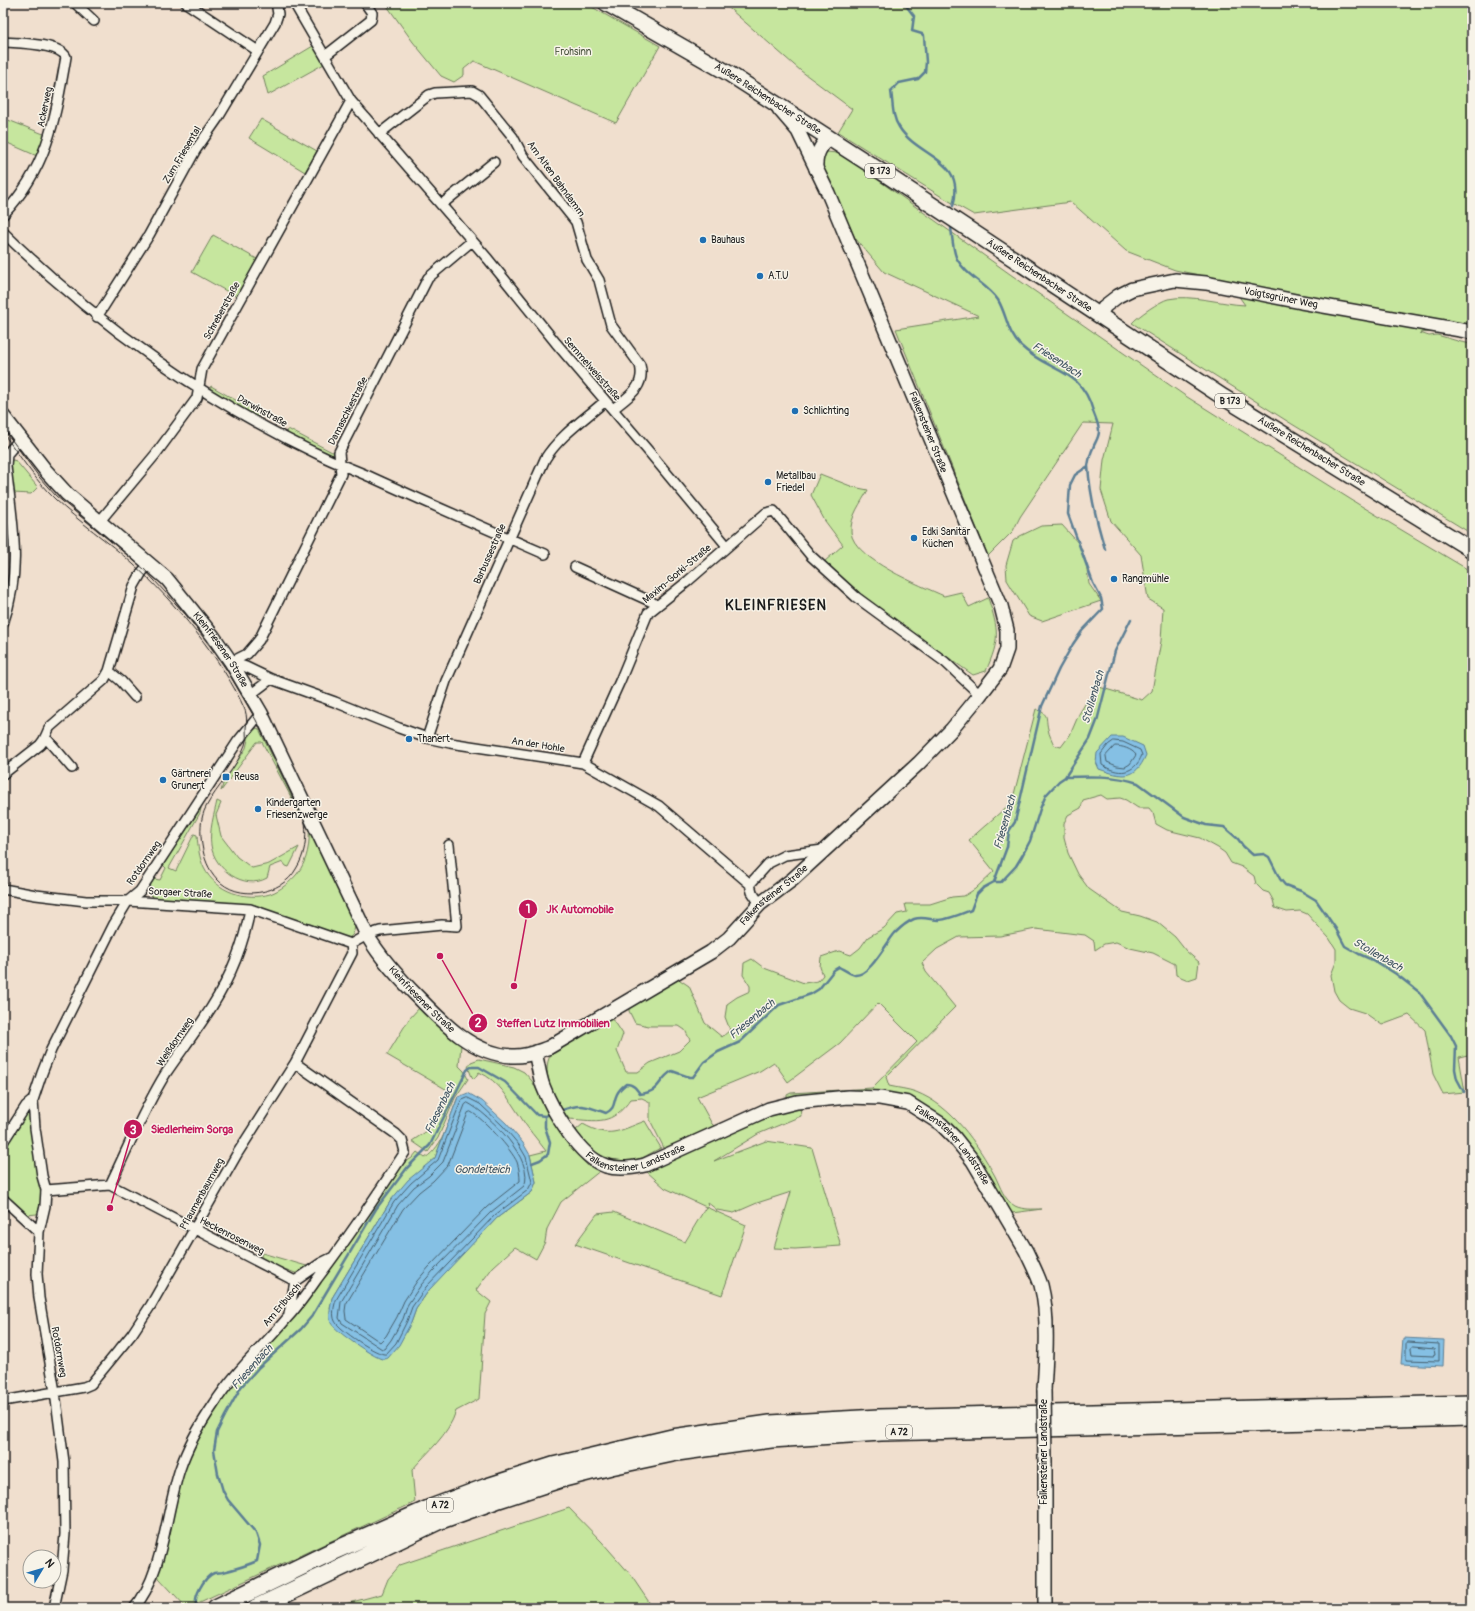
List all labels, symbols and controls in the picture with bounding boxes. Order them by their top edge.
park label: Frohsinn [555,46,592,58]
street label: Äußere Reichenbacher Straße [712,61,823,137]
street label: Ackerweg [35,86,55,128]
street label: Zum Friesental [160,124,204,186]
street label: Am Alten Bahndamm [524,139,588,219]
road number: B 173 [865,164,895,178]
place label: Bauhaus [711,234,745,246]
marker: Bauhaus [698,235,708,245]
street label: Äußere Reichenbacher Straße [984,237,1094,315]
place label: A.T.U [768,270,789,282]
marker: A.T.U [755,271,765,281]
street label: Schreberstraße [201,280,243,342]
street label: Voigtsgrüner Weg [1243,285,1319,311]
street label: Semmelweisstraße [561,335,623,403]
water label: Friesenbach [1030,339,1085,381]
street label: Damaschkestraße [326,375,370,447]
street label: Falkensteiner Straße [906,390,950,475]
street label: Darwinstraße [235,392,289,430]
road number: B 173 [1215,394,1245,408]
place label: Schlichting [803,405,849,417]
marker: Schlichting [790,406,800,416]
street label: Äußere Reichenbacher Straße [1255,414,1367,489]
place label: Metallbau Friedel [776,470,816,494]
marker: Metallbau Friedel [763,477,773,487]
street label: Barbussestraße [471,522,509,586]
place label: Edki Sanitär Küchen [922,526,971,550]
marker: Edki Sanitär Küchen [909,533,919,543]
street label: Maxim-Gorki-Straße [640,542,714,606]
place label: Rangmühle [1122,573,1169,585]
marker: Rangmühle [1109,574,1119,584]
district label: KLEINFRIESEN [725,597,827,614]
street label: Kleinfriesener Straße [190,610,251,690]
water label: Stollenbach [1079,668,1107,725]
place label: Thanert [417,733,451,745]
marker: Thanert [404,734,414,744]
street label: An der Hohle [511,735,566,755]
place label: Gärtnerei Grunert [171,768,211,792]
place label: Reusa [234,771,259,783]
marker: Reusa [221,772,231,782]
marker: Gärtnerei Grunert [158,775,168,785]
water label: Friesenbach [991,793,1019,850]
place label: Kindergarten Friesenzwerge [266,797,328,821]
marker: Kindergarten Friesenzwerge [253,804,263,814]
street label: Rotdornweg [124,839,164,887]
street label: Falkensteiner Straße [737,862,811,928]
street label: Sorgaer Straße [148,885,212,901]
callout: JK Automobile [518,898,621,921]
text: 1 [526,902,530,917]
text: JK Automobile [546,903,614,916]
water label: Stollenbach [1351,936,1406,975]
street label: Kleinfriesener Straße [386,964,457,1035]
water label: Friesenbach [727,996,778,1042]
callout: Steffen Lutz Immobilien [468,1012,618,1035]
street label: Weißdornweg [154,1015,196,1069]
text: 2 [475,1016,482,1031]
text: Steffen Lutz Immobilien [496,1017,610,1030]
water label: Friesenbach [422,1079,458,1136]
street label: Falkensteiner Landstraße [912,1103,992,1187]
callout: Siedlerheim Sorga [123,1118,241,1141]
text: 3 [130,1123,137,1138]
text: Siedlerheim Sorga [151,1123,233,1136]
street label: Falkensteiner Landstraße [583,1139,689,1155]
text: Falkensteiner Landstraße [583,1142,687,1174]
street label: Pflaumenbaumweg [177,1156,227,1232]
water label: Gondelteich [454,1163,511,1176]
street label: Heckenrosenweg [198,1215,266,1257]
street label: Am Erlbusch [260,1281,304,1329]
street label: Rotdornweg [49,1326,69,1378]
water label: Friesenbach [229,1341,276,1392]
street label: Falkensteiner Landstraße [1038,1399,1050,1505]
road number: A 72 [886,1425,912,1439]
road number: A 72 [427,1498,453,1512]
north arrow [22,1549,62,1589]
text: N [42,1556,57,1571]

